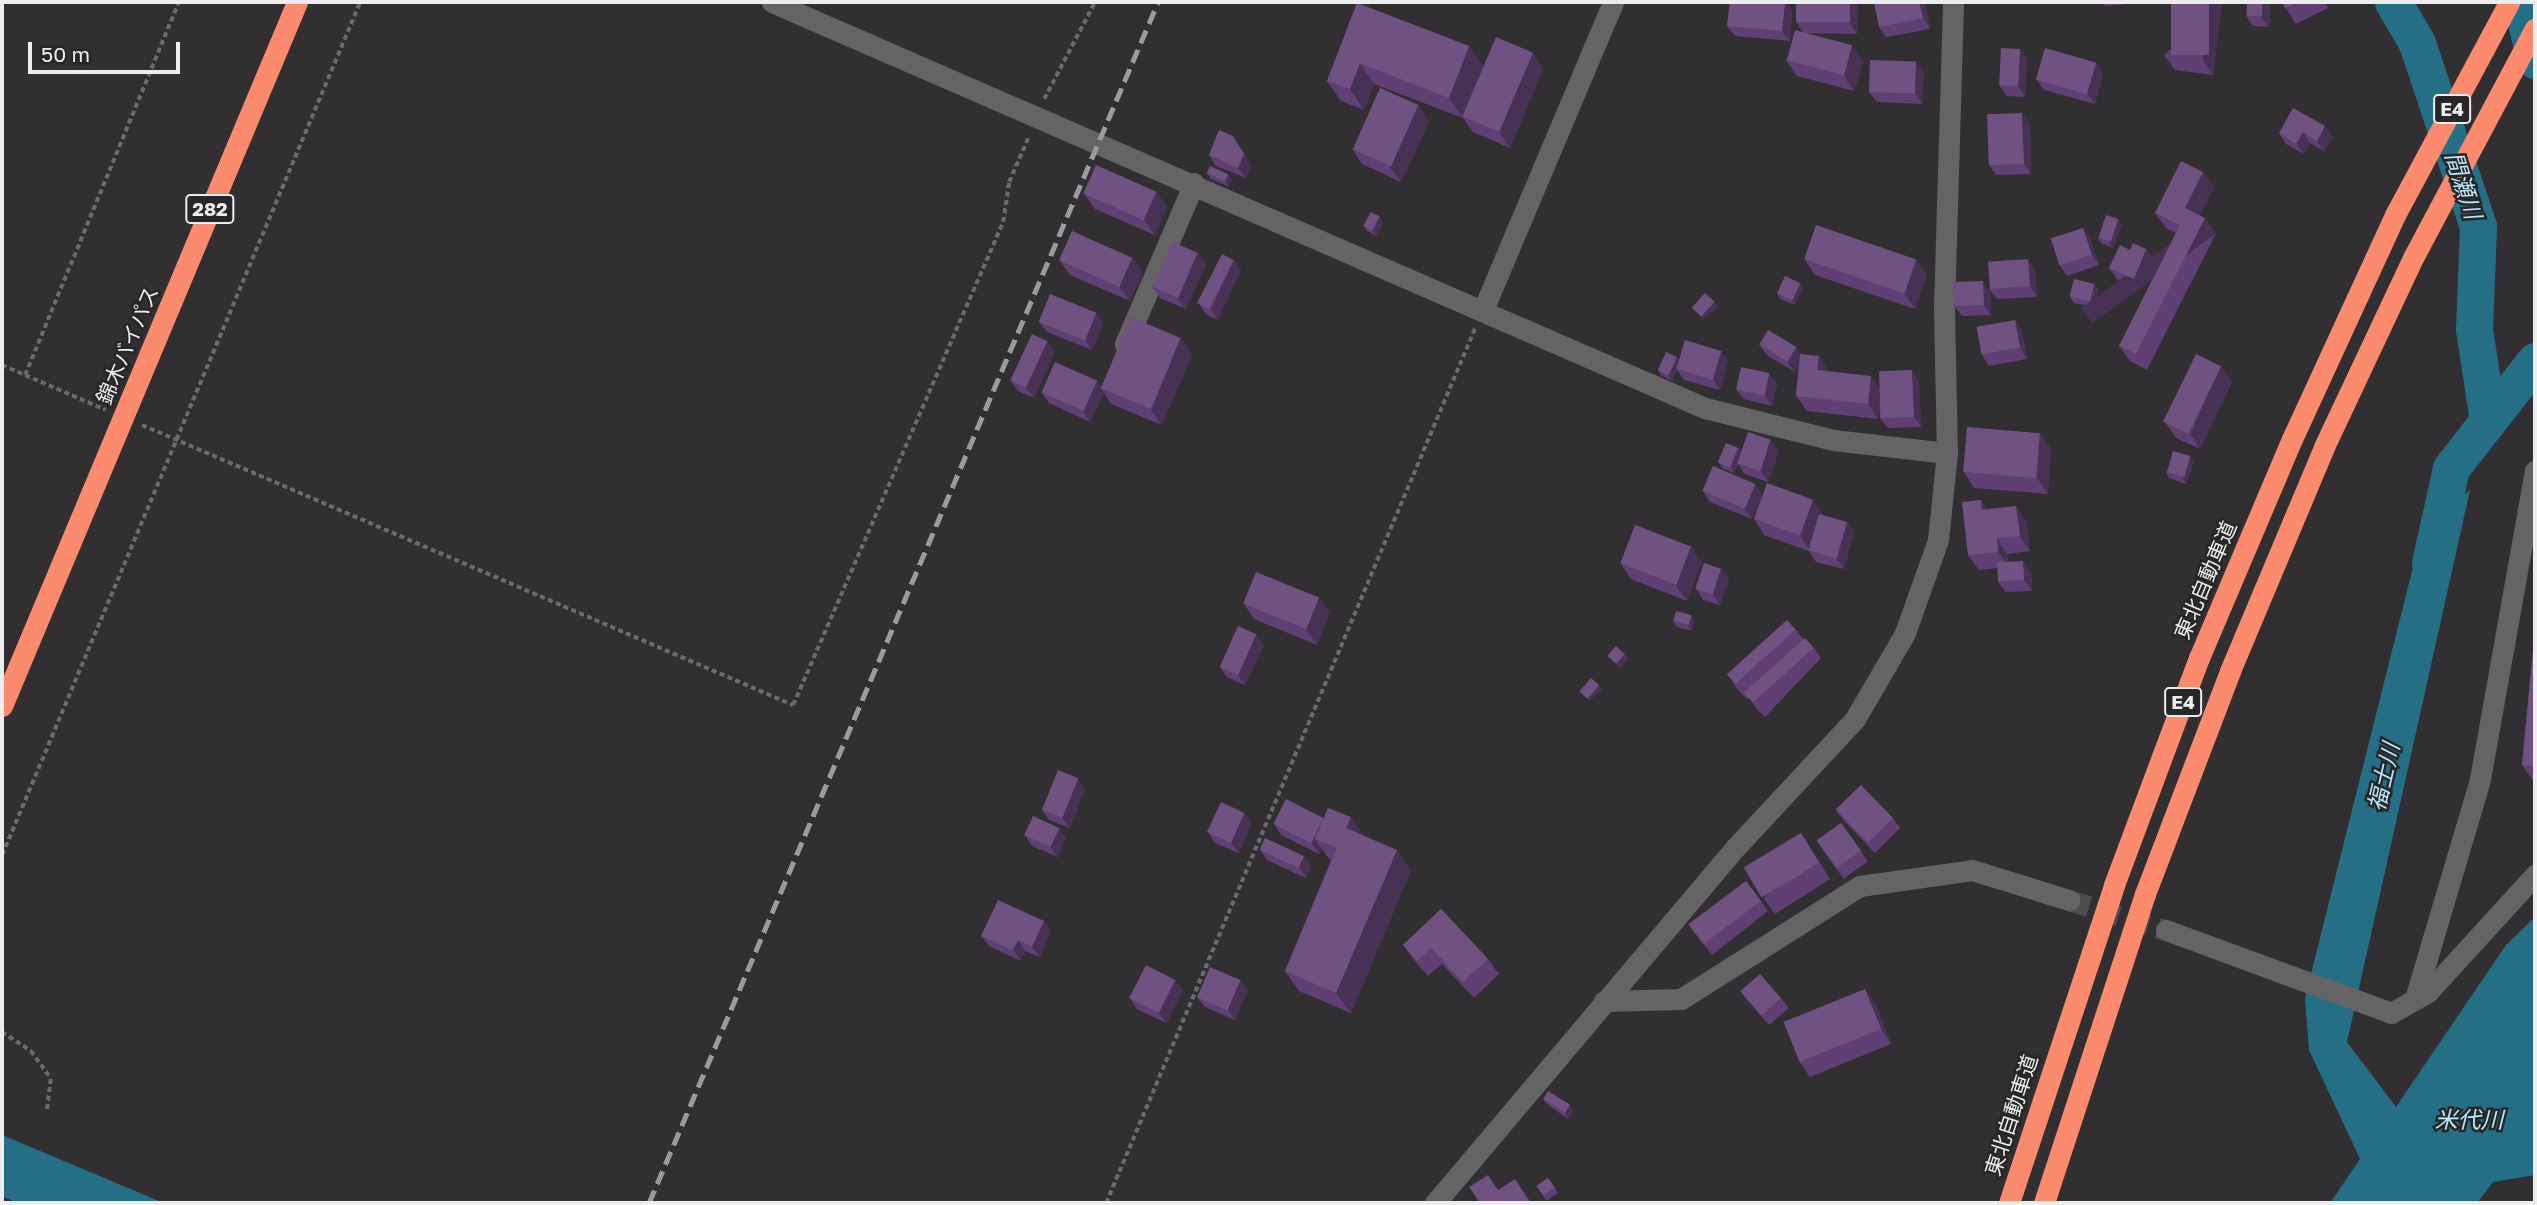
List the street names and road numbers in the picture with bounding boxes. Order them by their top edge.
road number: E4 [2433,94,2471,124]
road number: 282 [184,194,236,224]
street label: 錦木バイパス [91,282,163,408]
street label: 東北自動車道 [2169,517,2241,643]
road number: E4 [2164,687,2202,718]
street label: 東北自動車道 [1980,1051,2042,1179]

